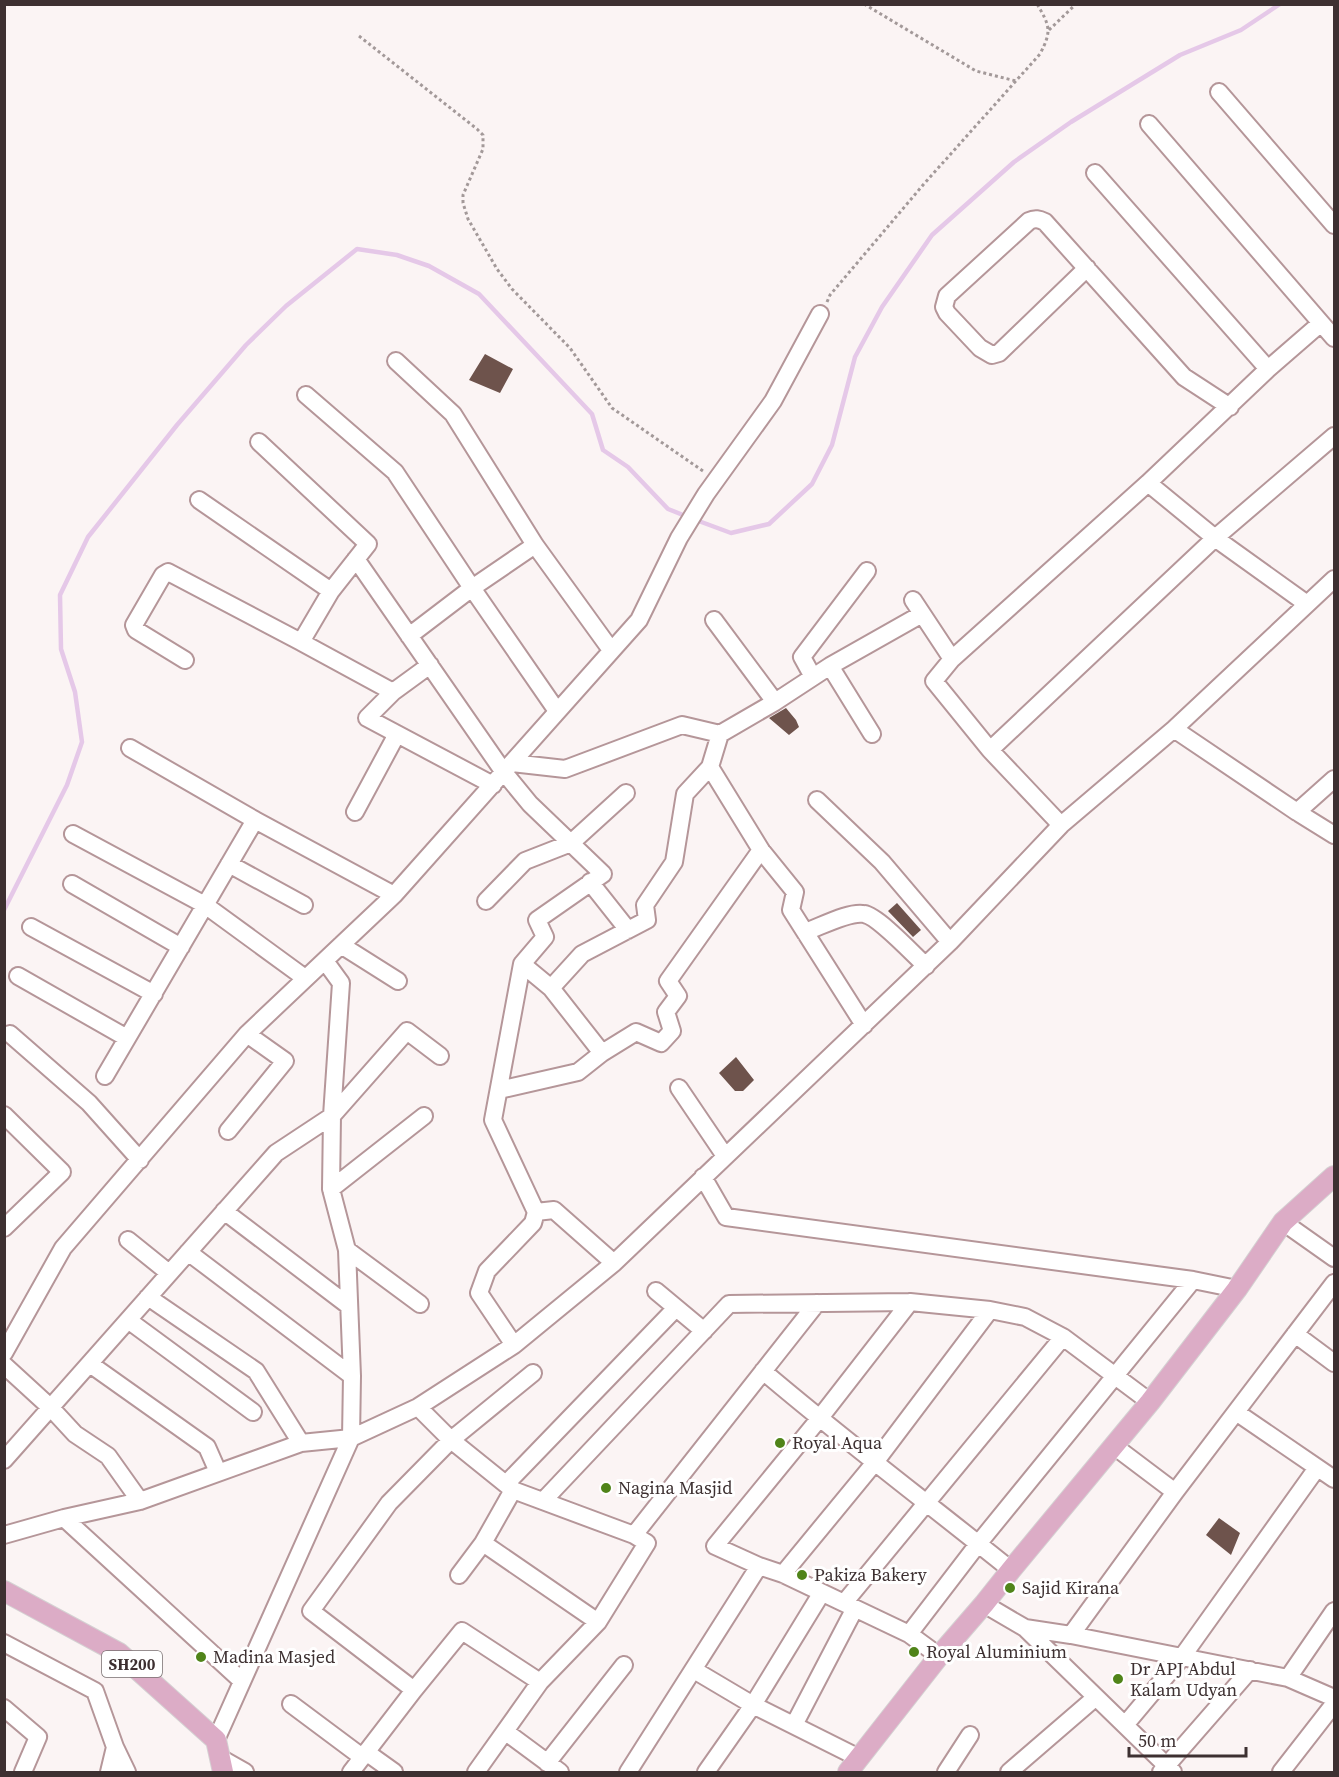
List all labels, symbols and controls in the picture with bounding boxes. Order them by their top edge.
place label: Royal Aqua [792,1430,883,1455]
marker: Royal Aqua [773,1436,787,1450]
place label: Nagina Masjid [618,1475,732,1500]
marker: Nagina Masjid [599,1481,613,1495]
place label: Pakiza Bakery [814,1562,927,1587]
marker: Pakiza Bakery [795,1568,809,1582]
place label: Sajid Kirana [1022,1575,1120,1600]
marker: Sajid Kirana [1003,1581,1017,1595]
place label: Royal Aluminium [926,1639,1067,1664]
place label: Madina Masjed [213,1644,335,1669]
marker: Royal Aluminium [907,1645,921,1659]
marker: Madina Masjed [194,1650,208,1664]
road number: SH200 [102,1651,162,1677]
place label: Dr APJ Abdul Kalam Udyan [1130,1656,1237,1702]
marker: Dr APJ Abdul Kalam Udyan [1111,1672,1125,1686]
scale bar [1129,1720,1246,1758]
text: 50 m [1138,1728,1176,1753]

